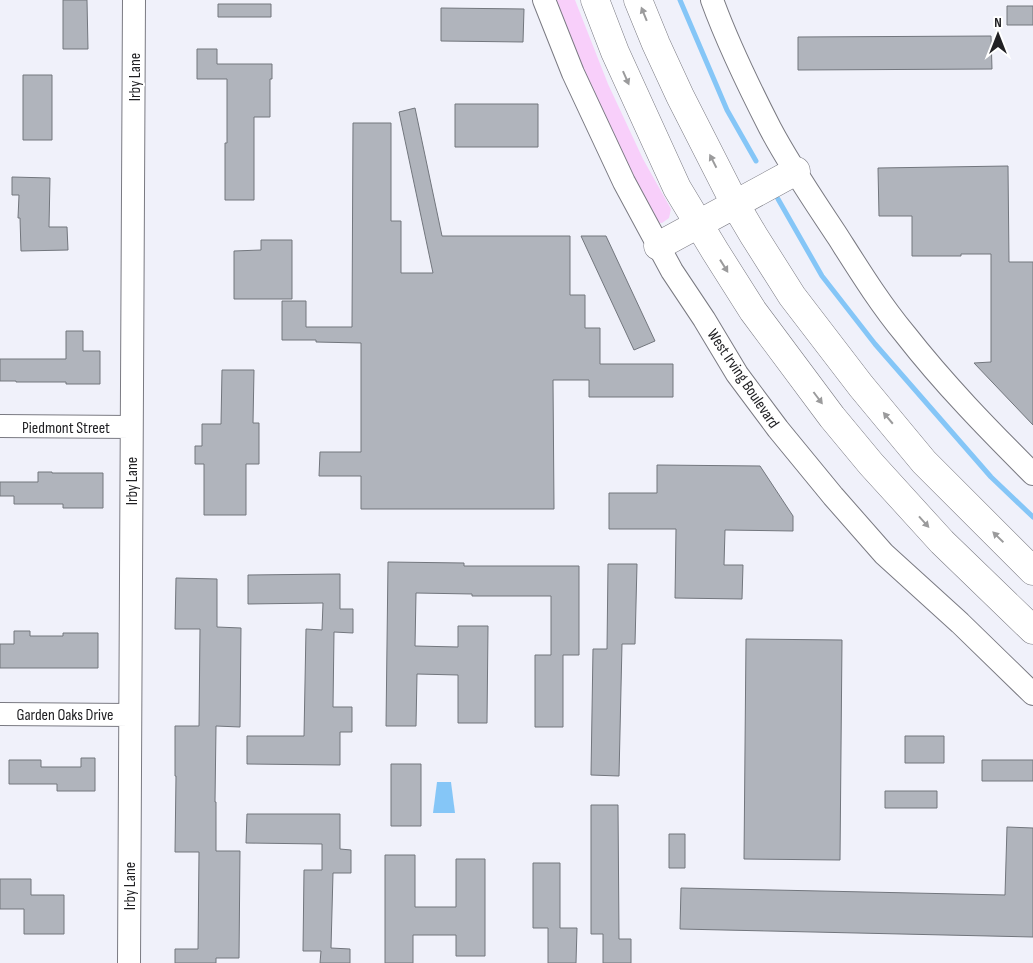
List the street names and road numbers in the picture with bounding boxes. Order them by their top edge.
street label: Irby Lane [126,53,145,101]
street label: West Irving Boulevard [703,326,783,432]
street label: Piedmont Street [22,419,110,438]
street label: Irby Lane [123,457,142,505]
street label: Garden Oaks Drive [17,706,113,725]
street label: Irby Lane [121,862,140,910]

